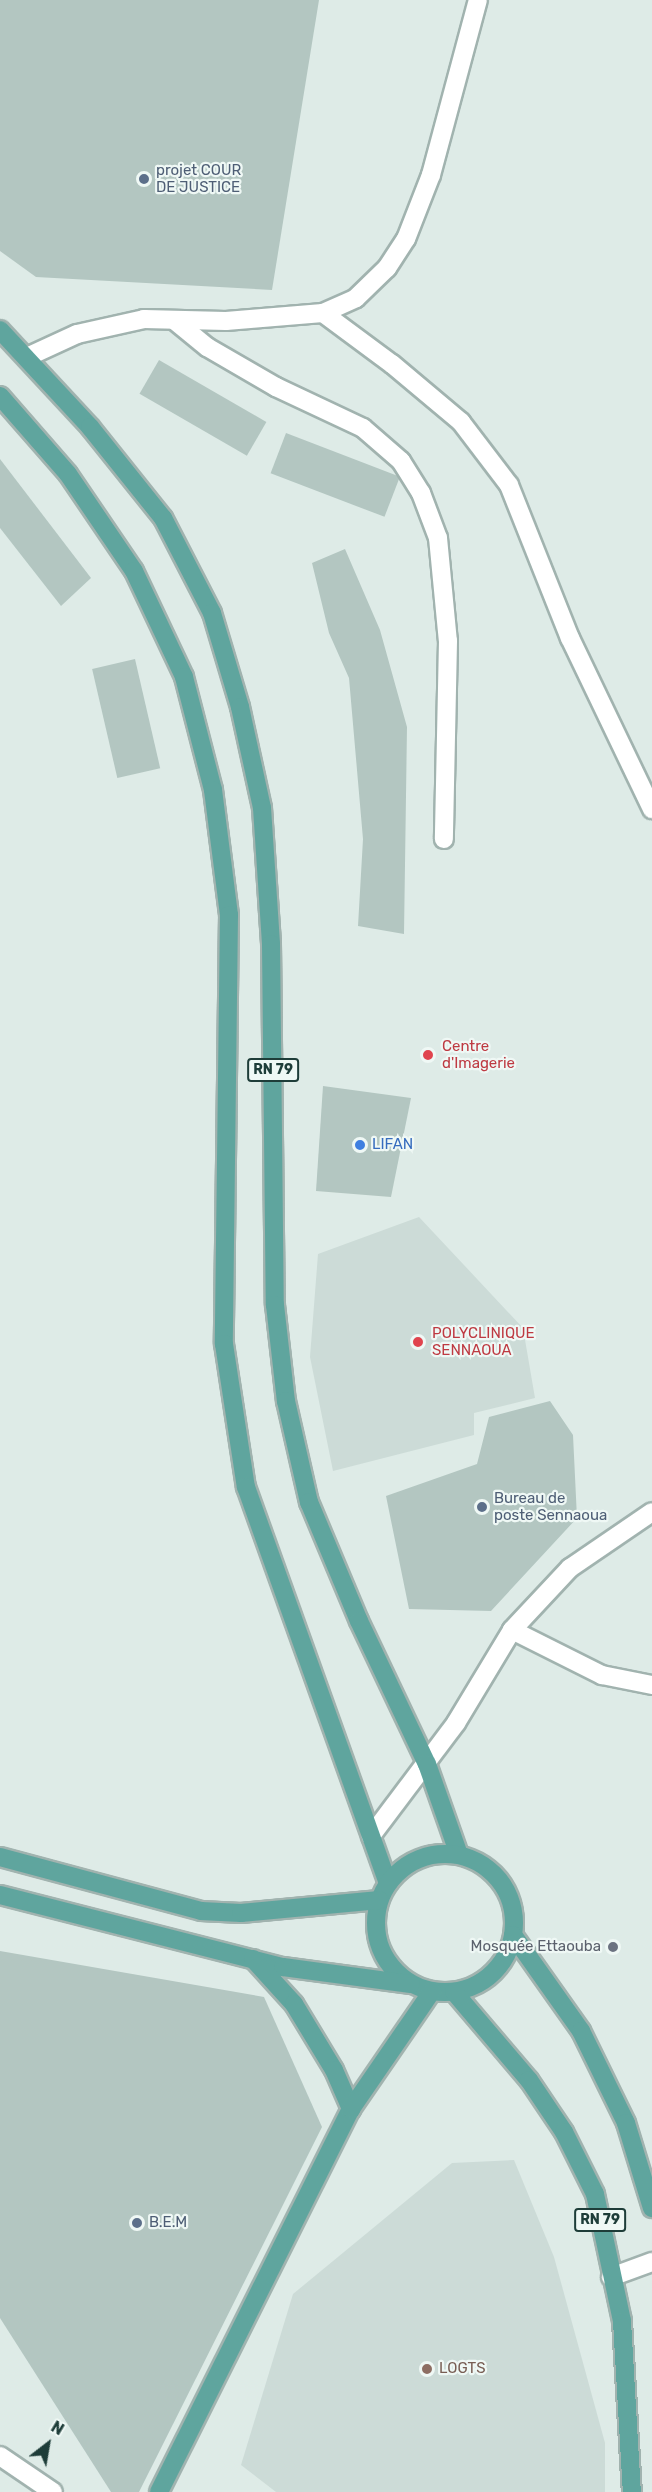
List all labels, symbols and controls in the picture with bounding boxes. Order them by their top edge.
place label: projet COUR DE JUSTICE [156,161,241,196]
marker: projet COUR DE JUSTICE [137,172,151,186]
place label: Centre d'Imagerie [442,1037,515,1072]
marker: Centre d'Imagerie [419,1046,437,1064]
road number: RN 79 [246,1059,300,1081]
place label: LIFAN [372,1136,413,1154]
marker: LIFAN [353,1138,367,1152]
place label: POLYCLINIQUE SENNAOUA [432,1324,535,1359]
marker: POLYCLINIQUE SENNAOUA [409,1333,427,1351]
place label: Bureau de poste Sennaoua [494,1489,607,1524]
marker: Bureau de poste Sennaoua [475,1500,489,1514]
place label: Mosquée Ettaouba [471,1938,601,1956]
marker: Mosquée Ettaouba [606,1940,620,1954]
road number: RN 79 [573,2209,627,2231]
place label: B.E.M [149,2214,187,2232]
marker: B.E.M [130,2216,144,2230]
place label: LOGTS [439,2360,485,2378]
marker: LOGTS [420,2362,434,2376]
north arrow [18,2414,78,2474]
text: N [48,2417,67,2439]

